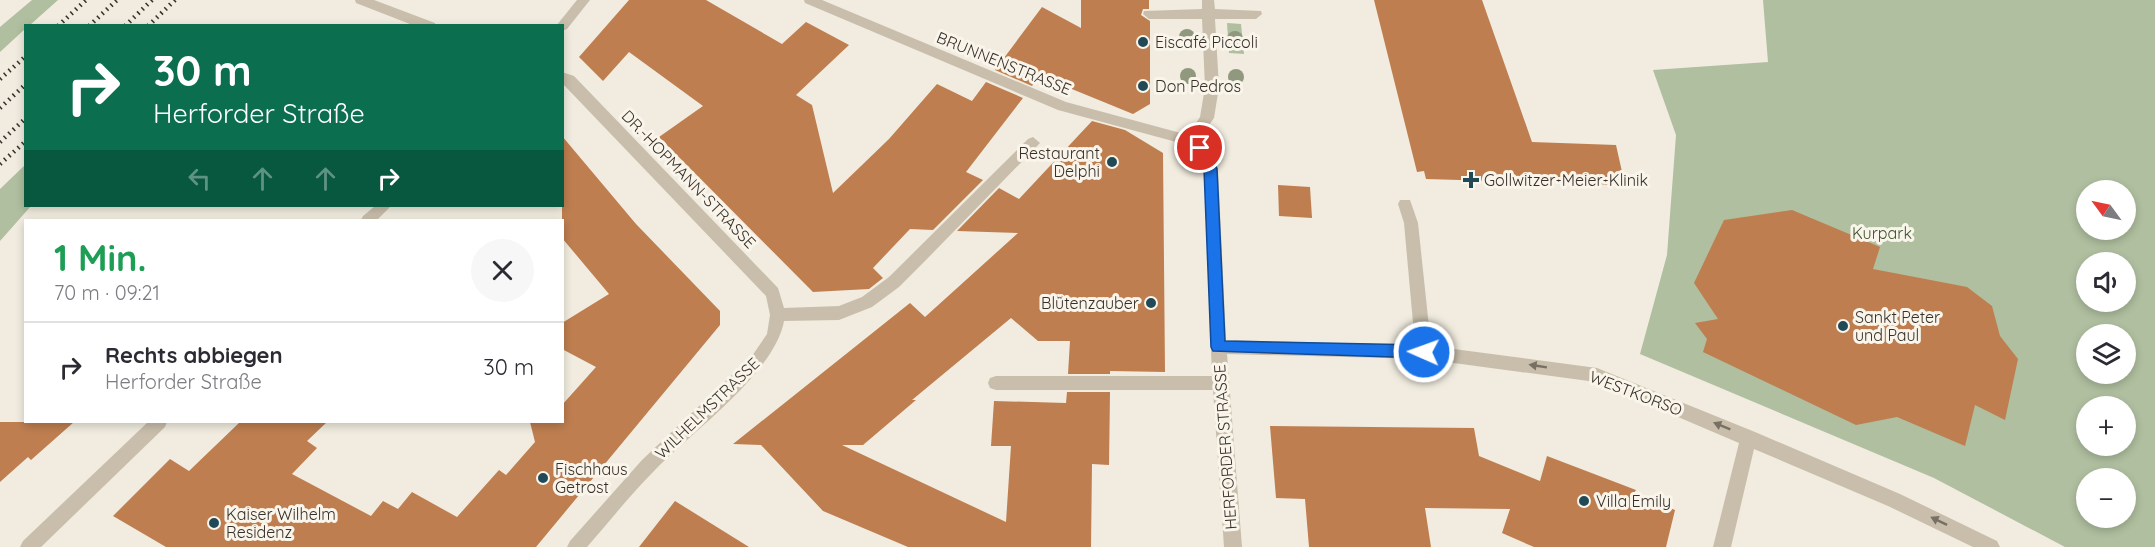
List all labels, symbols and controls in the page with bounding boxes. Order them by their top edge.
street label: BRUNNENSTRASSE [934,27,1074,99]
place label: Eiscafé Piccoli [1155,32,1258,52]
marker: Eiscafé Piccoli [1136,35,1150,49]
text: 30 m [153,44,252,97]
icon: right [54,48,132,126]
place label: Don Pedros [1155,76,1241,96]
marker: Don Pedros [1136,79,1150,93]
text: Herforder Straße [153,96,365,130]
street label: DR.-HOPMANN-STRASSE [618,106,760,252]
pin [1174,122,1225,173]
icon: arrive [1183,131,1216,164]
place label: Restaurant Delphi [1018,143,1100,181]
marker: Restaurant Delphi [1105,155,1119,169]
icon: left [183,162,216,195]
icon: ahead [246,162,279,195]
icon: ahead [309,162,342,195]
icon: right [372,162,405,195]
place label: Gollwitzer-Meier-Klinik [1484,170,1648,190]
marker: Gollwitzer-Meier-Klinik [1462,171,1480,189]
north arrow [2076,180,2136,240]
map controls [2076,180,2136,528]
park label: Kurpark [1852,223,1912,243]
text: 1 Min. [54,235,146,280]
button: close [471,239,534,302]
button: sound [2076,252,2136,312]
text: 70 m · 09:21 [54,280,160,305]
place label: Blütenzauber [1041,293,1139,313]
marker: Blütenzauber [1144,296,1158,310]
place label: Sankt Peter und Paul [1855,307,1940,345]
marker: Sankt Peter und Paul [1836,319,1850,333]
position arrow [1392,320,1456,384]
button: layers [2076,324,2136,384]
text: Rechts abbiegen [105,341,283,369]
icon: right [54,351,87,384]
text: 30 m [483,353,534,381]
street label: WILHELMSTRASSE [651,353,763,463]
one-way arrow [1528,361,1547,370]
street label: HERFORDER STRASSE [1209,364,1241,530]
street label: WESTKORSO [1587,366,1685,420]
text: Herforder Straße [105,369,262,394]
button: + [2076,396,2136,456]
one-way arrow [1713,421,1731,430]
place label: Fischhaus Getrost [555,459,628,497]
button: − [2076,468,2136,528]
marker: Fischhaus Getrost [536,471,550,485]
place label: Villa Emily [1596,491,1671,511]
marker: Villa Emily [1577,494,1591,508]
place label: Kaiser Wilhelm Residenz [226,504,336,542]
marker: Kaiser Wilhelm Residenz [207,516,221,530]
one-way arrow [1930,517,1947,526]

